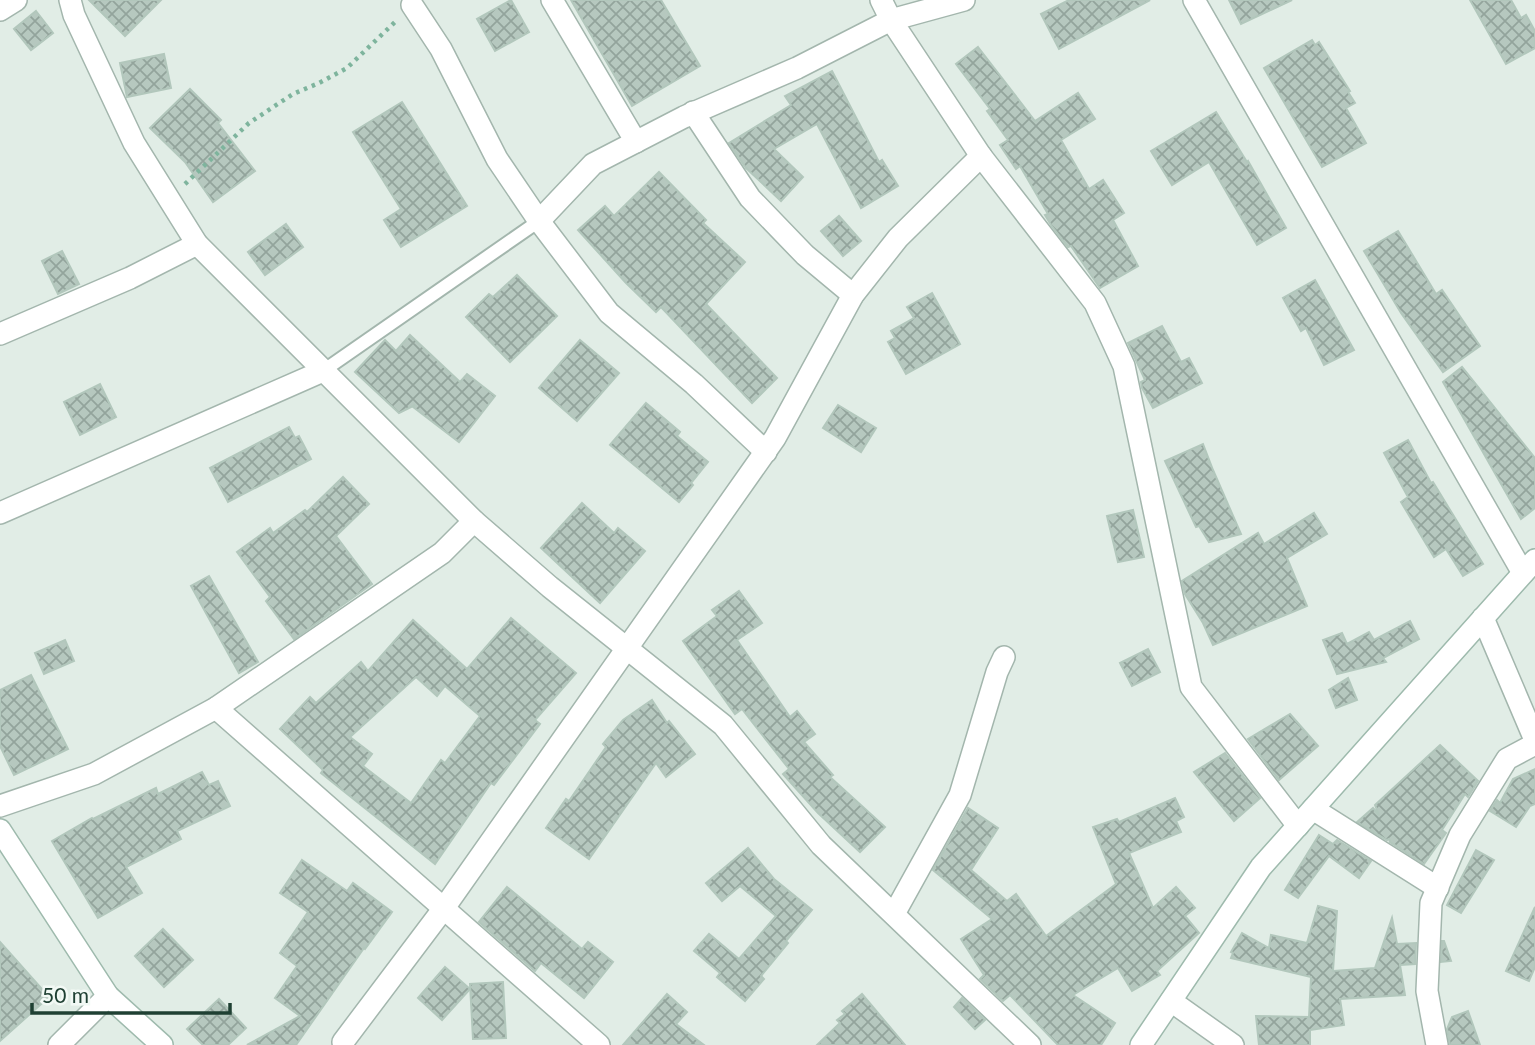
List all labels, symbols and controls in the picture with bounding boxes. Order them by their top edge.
scale bar [32,972,229,1016]
text: 50 m [42,982,89,1007]

